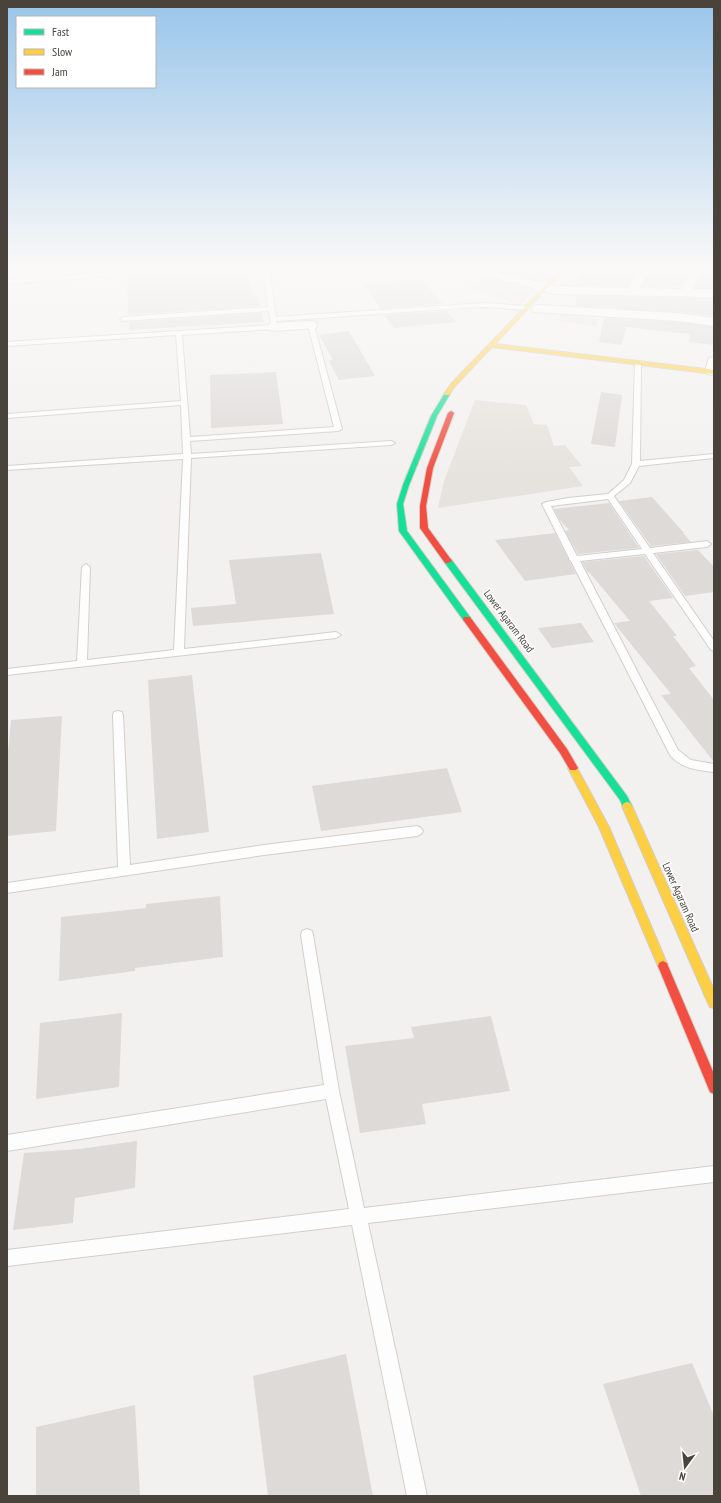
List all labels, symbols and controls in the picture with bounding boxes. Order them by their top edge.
legend [16,16,156,88]
text: Fast [52,24,70,39]
text: Slow [52,44,73,59]
text: Jam [51,64,68,79]
street label: Lower Agaram Road [481,587,537,655]
street label: Lower Agaram Road [659,860,703,934]
north arrow [665,1447,705,1487]
text: N [678,1469,687,1484]

